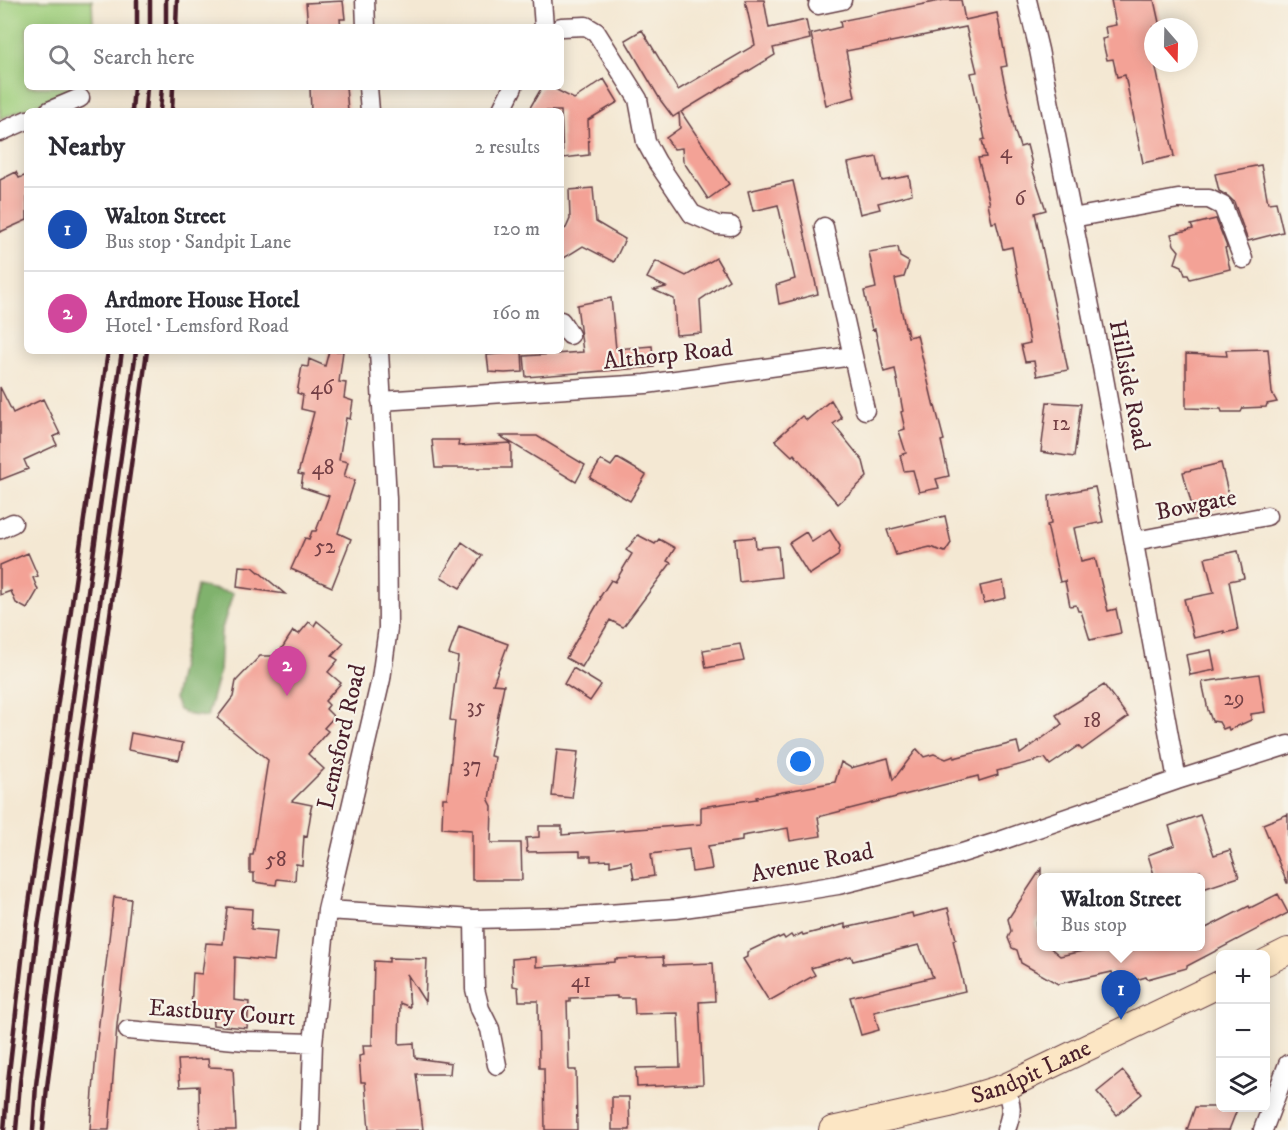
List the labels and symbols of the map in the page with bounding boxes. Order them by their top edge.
north arrow [1144,18,1198,72]
house number: 4 [1000,139,1013,165]
house number: 6 [1015,186,1027,212]
street label: Hillside Road [1102,317,1156,453]
street label: Althorp Road [602,333,734,377]
house number: 46 [310,375,335,401]
house number: 12 [1052,411,1071,437]
house number: 48 [312,455,334,481]
street label: Bowgate [1153,482,1239,528]
house number: 52 [315,534,336,560]
pin: 2 [268,646,306,696]
street label: Lemsford Road [311,661,373,813]
house number: 29 [1224,686,1244,712]
house number: 35 [467,694,485,720]
house number: 18 [1083,708,1101,734]
your location [786,747,815,776]
house number: 37 [463,753,481,779]
street label: Avenue Road [748,836,876,890]
house number: 58 [266,847,286,873]
house number: 41 [571,968,591,994]
pin: 1 [1102,970,1140,1020]
street label: Eastbury Court [148,993,297,1033]
street label: Sandpit Lane [968,1033,1096,1111]

